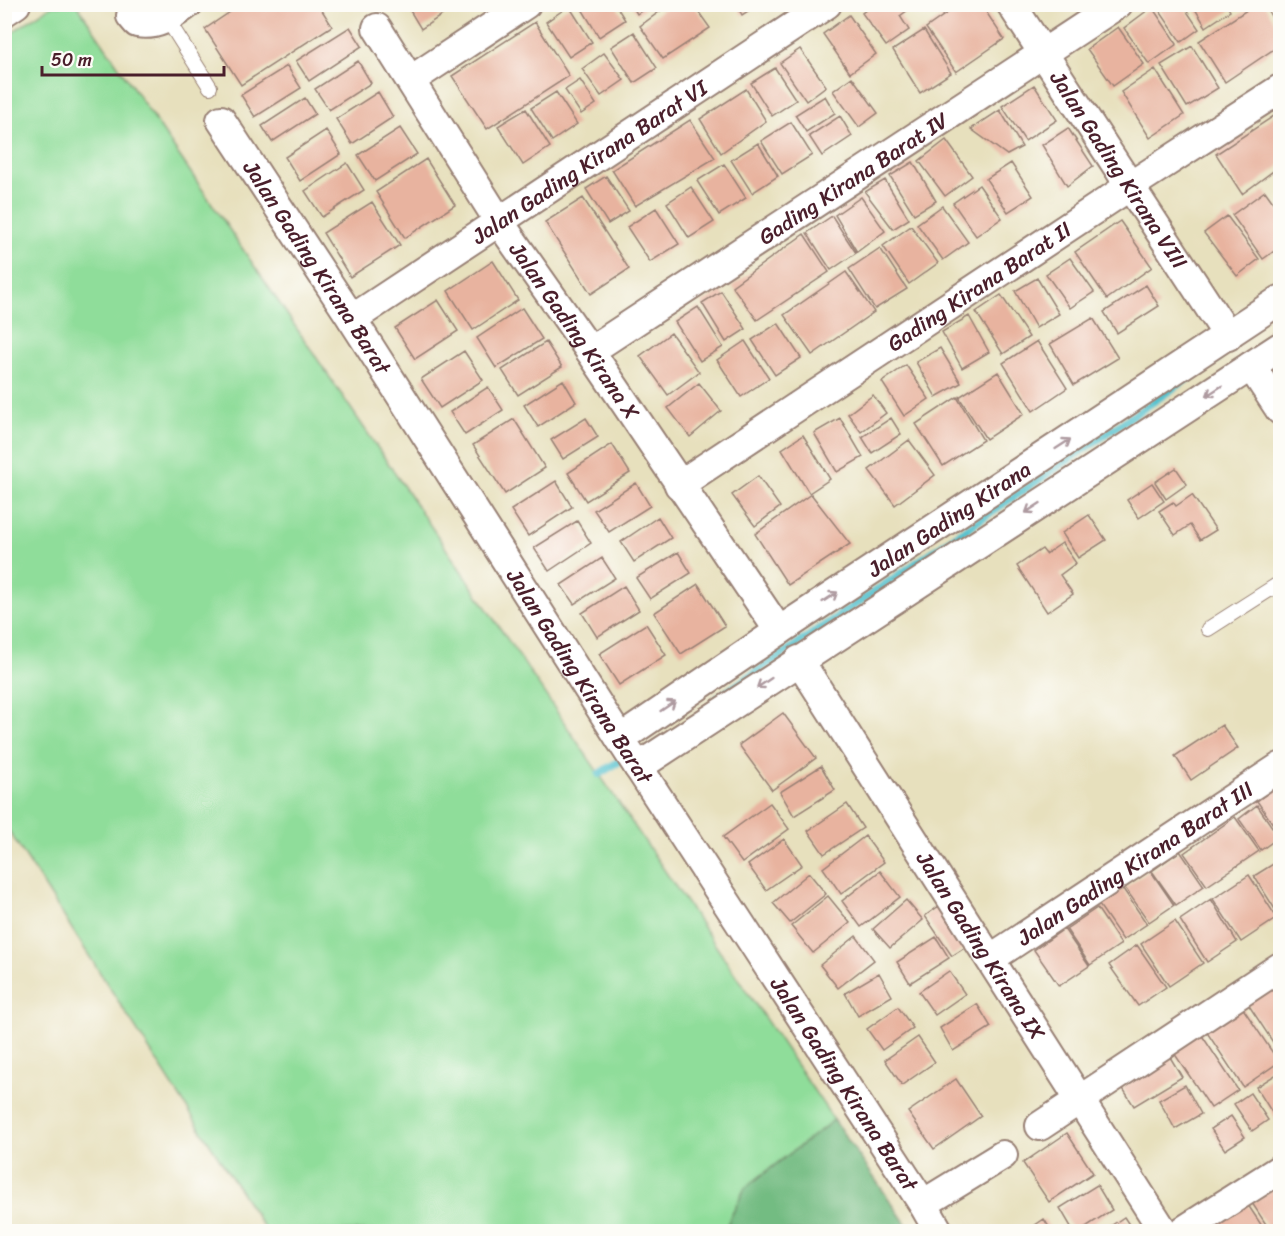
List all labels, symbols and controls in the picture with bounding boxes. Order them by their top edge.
scale bar [42,39,224,77]
text: 50 m [51,44,92,76]
street label: Jalan Gading Kirana VIII [1039,62,1199,278]
street label: Jalan Gading Kirana Barat VI [463,68,717,255]
street label: Gading Kirana Barat IV [750,101,958,256]
street label: Jalan Gading Kirana Barat [232,152,402,383]
street label: Gading Kirana Barat II [879,211,1080,362]
street label: Jalan Gading Kirana X [498,233,651,429]
one-way arrow [1206,385,1223,397]
one-way arrow [1055,438,1071,450]
street label: Jalan Gading Kirana [858,450,1039,588]
one-way arrow [1025,502,1042,514]
street label: Jalan Gading Kirana Barat [495,560,664,793]
one-way arrow [821,591,838,603]
one-way arrow [755,677,772,690]
one-way arrow [659,700,676,712]
street label: Jalan Gading Kirana Barat III [1008,770,1262,957]
street label: Jalan Gading Kirana IX [905,842,1056,1049]
street label: Jalan Gading Kirana Barat [759,968,929,1200]

